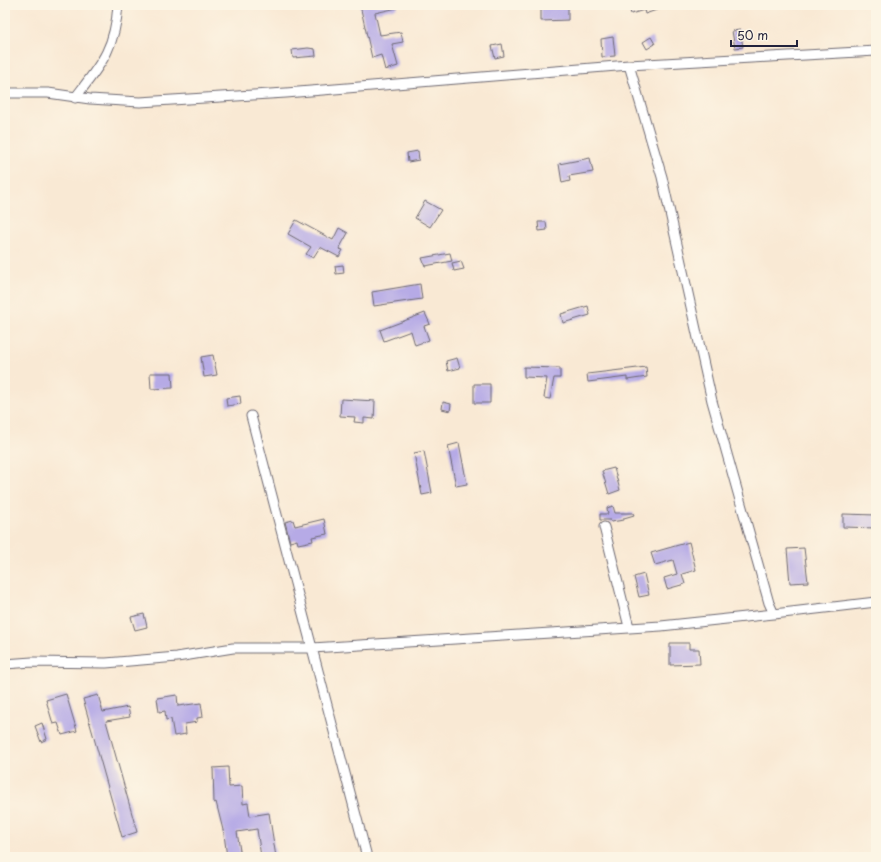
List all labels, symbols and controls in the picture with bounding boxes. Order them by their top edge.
scale bar [731,22,797,48]
text: 50 m [737,26,768,44]

